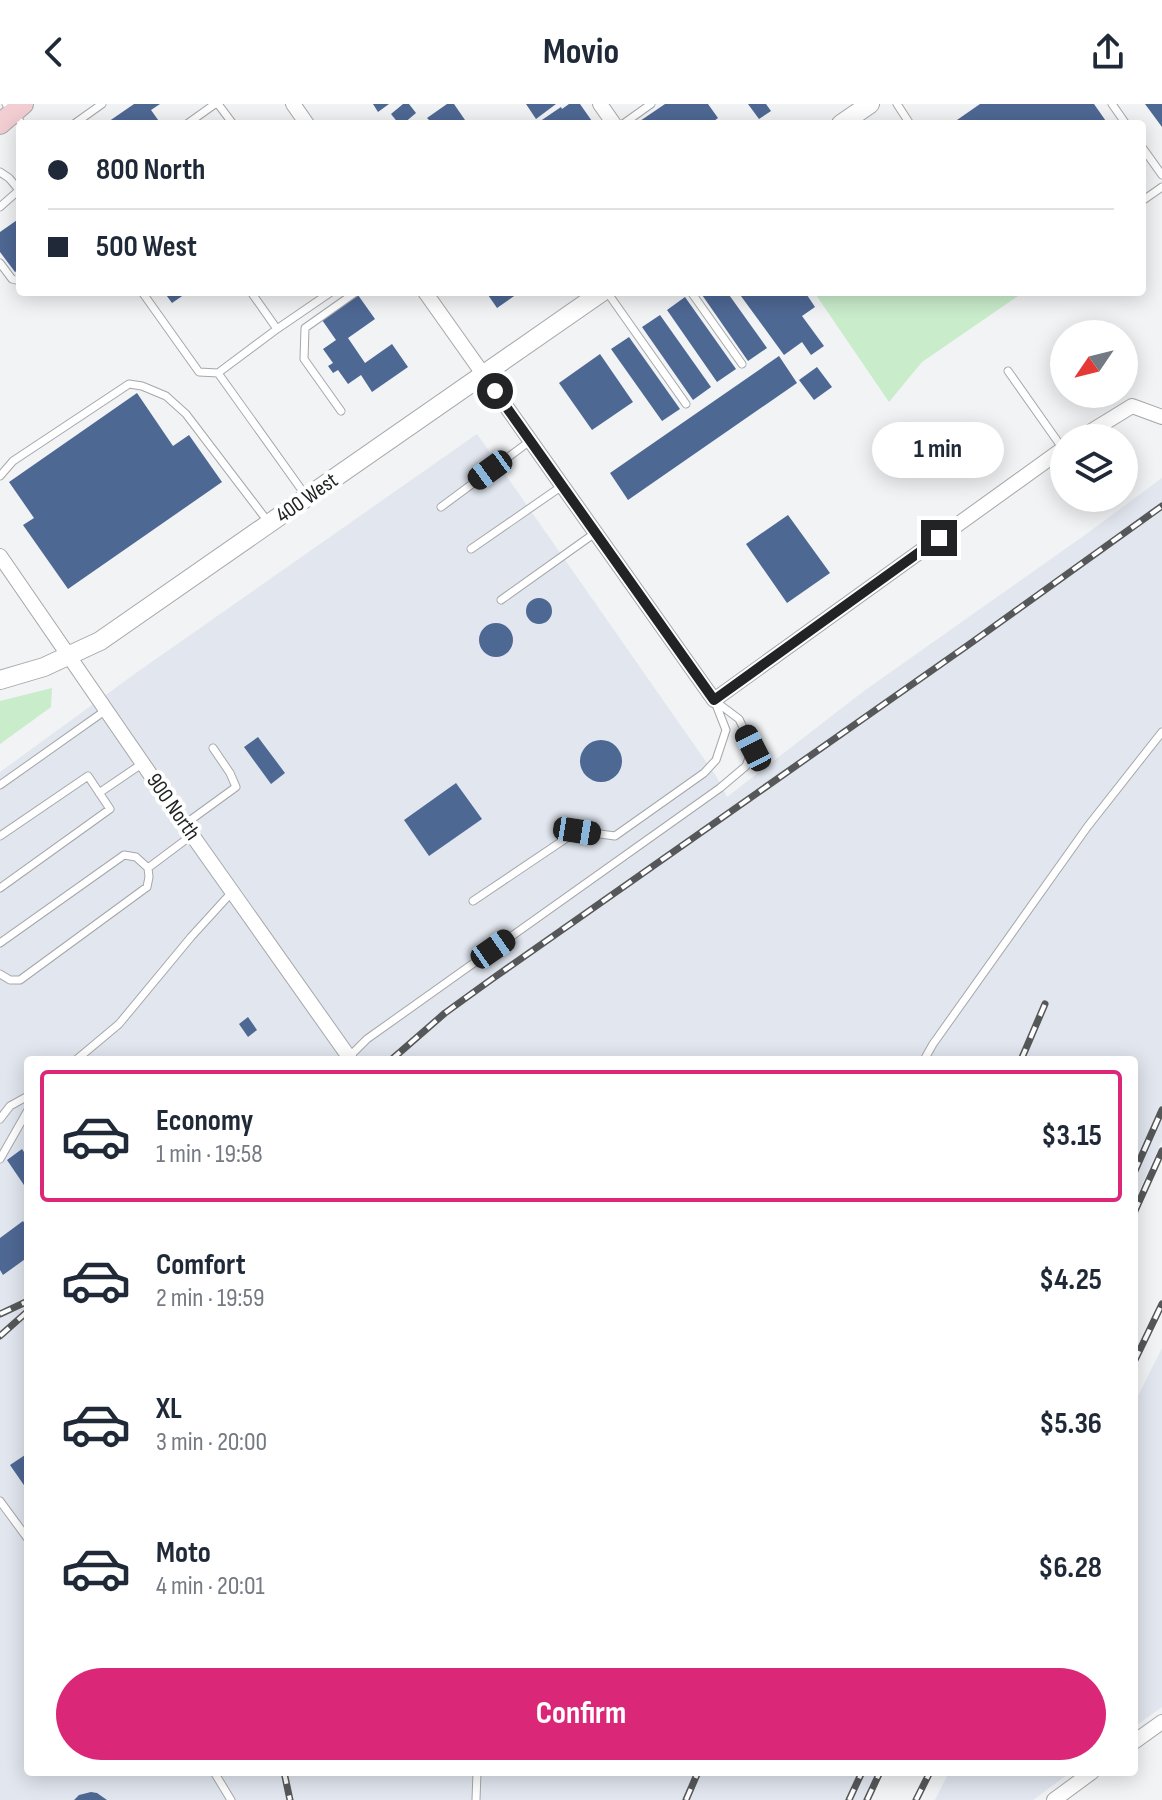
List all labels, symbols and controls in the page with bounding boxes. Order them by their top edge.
icon: back [32,30,76,74]
icon: share [1086,30,1130,74]
text: Movio [543,31,619,74]
text: 800 North [96,152,205,188]
text: 500 West [96,229,197,265]
north arrow [1050,320,1138,408]
map controls [1050,320,1138,512]
route start [477,373,513,409]
callout: 1 min [873,422,1005,478]
button: layers [1050,424,1138,512]
text: 1 min [914,434,962,465]
car [464,446,516,494]
street label: 400 West [271,467,344,529]
route end [921,520,957,556]
car [731,721,775,775]
street label: 900 North [140,768,206,846]
car [551,815,603,847]
car [466,925,520,973]
icon: car [60,1100,132,1172]
text: Economy [156,1103,253,1139]
text: $3.15 [1041,1118,1102,1154]
text: 1 min · 19:58 [156,1139,263,1170]
icon: car [60,1244,132,1316]
text: Comfort [156,1247,246,1283]
text: $4.25 [1039,1262,1102,1298]
text: 2 min · 19:59 [156,1283,264,1314]
icon: car [60,1388,132,1460]
text: XL [156,1391,182,1427]
text: $5.36 [1039,1406,1102,1442]
text: 3 min · 20:00 [156,1427,267,1458]
icon: car [60,1532,132,1604]
text: Moto [156,1535,211,1571]
text: $6.28 [1038,1550,1102,1586]
text: 4 min · 20:01 [156,1571,265,1602]
button: Confirm [56,1668,1106,1760]

